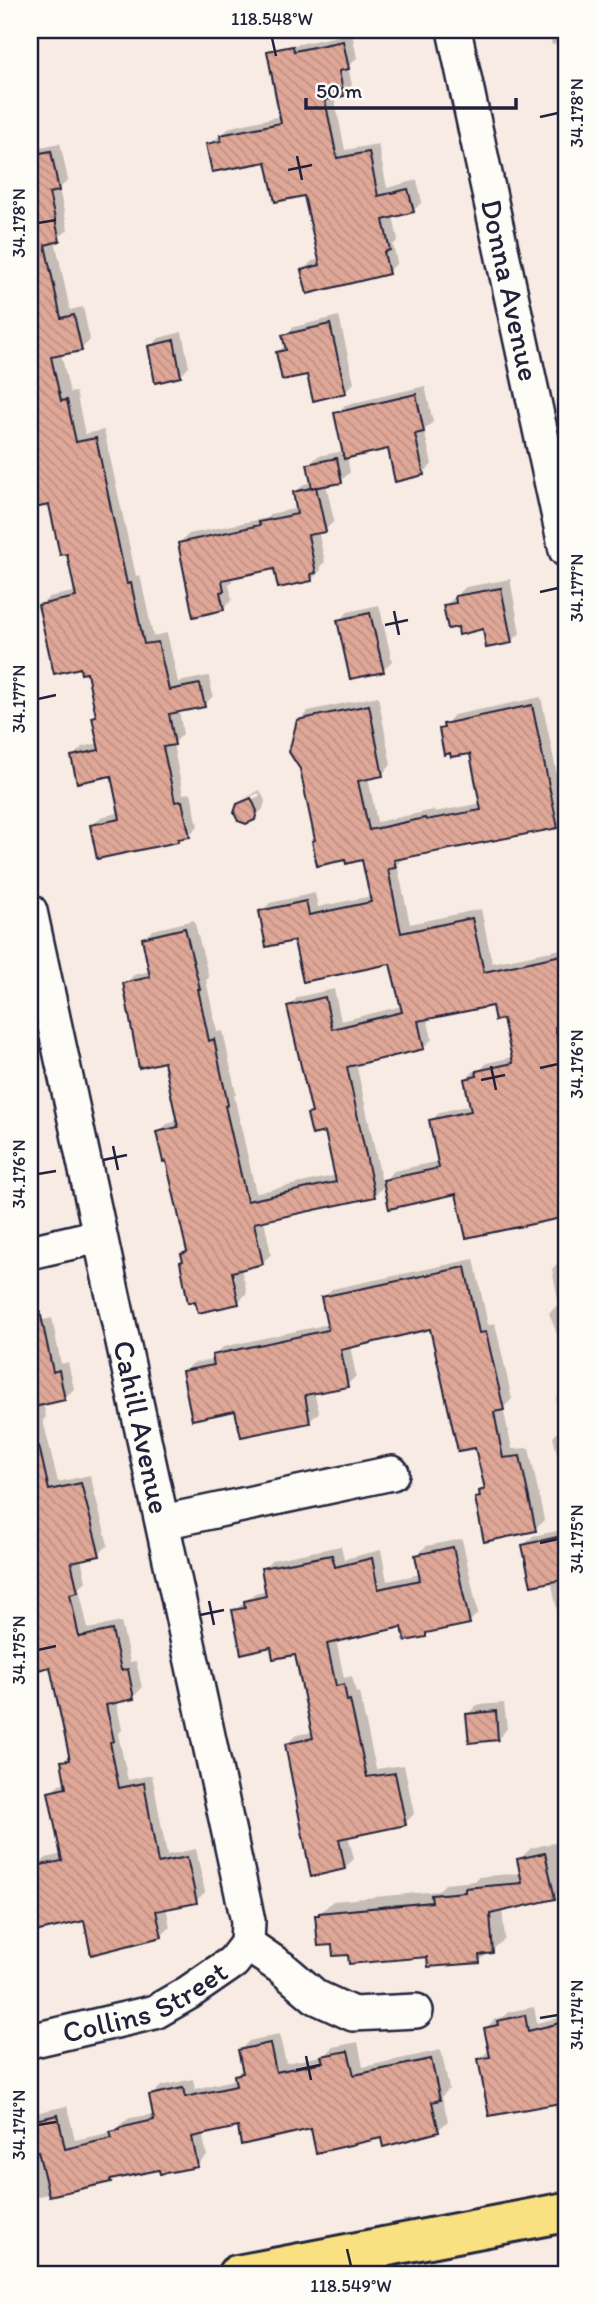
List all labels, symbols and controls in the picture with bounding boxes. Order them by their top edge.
text: 118.548°W [231,8,313,30]
scale bar [306,66,516,110]
text: 50 m [316,78,363,103]
text: 34.178°N [566,78,588,148]
text: 34.178°N [8,188,30,258]
street label: Donna Avenue [473,196,548,384]
text: 34.177°N [566,554,588,622]
text: 34.177°N [8,665,30,733]
text: 34.176°N [566,1029,588,1099]
text: 34.176°N [8,1139,30,1209]
street label: Cahill Avenue [105,1337,179,1517]
text: 34.175°N [566,1504,588,1574]
text: 34.175°N [8,1615,30,1685]
street label: Collins Street [59,1953,234,2051]
text: 34.174°N [566,1980,588,2050]
text: 34.174°N [8,2090,30,2160]
text: 118.549°W [310,2275,392,2297]

